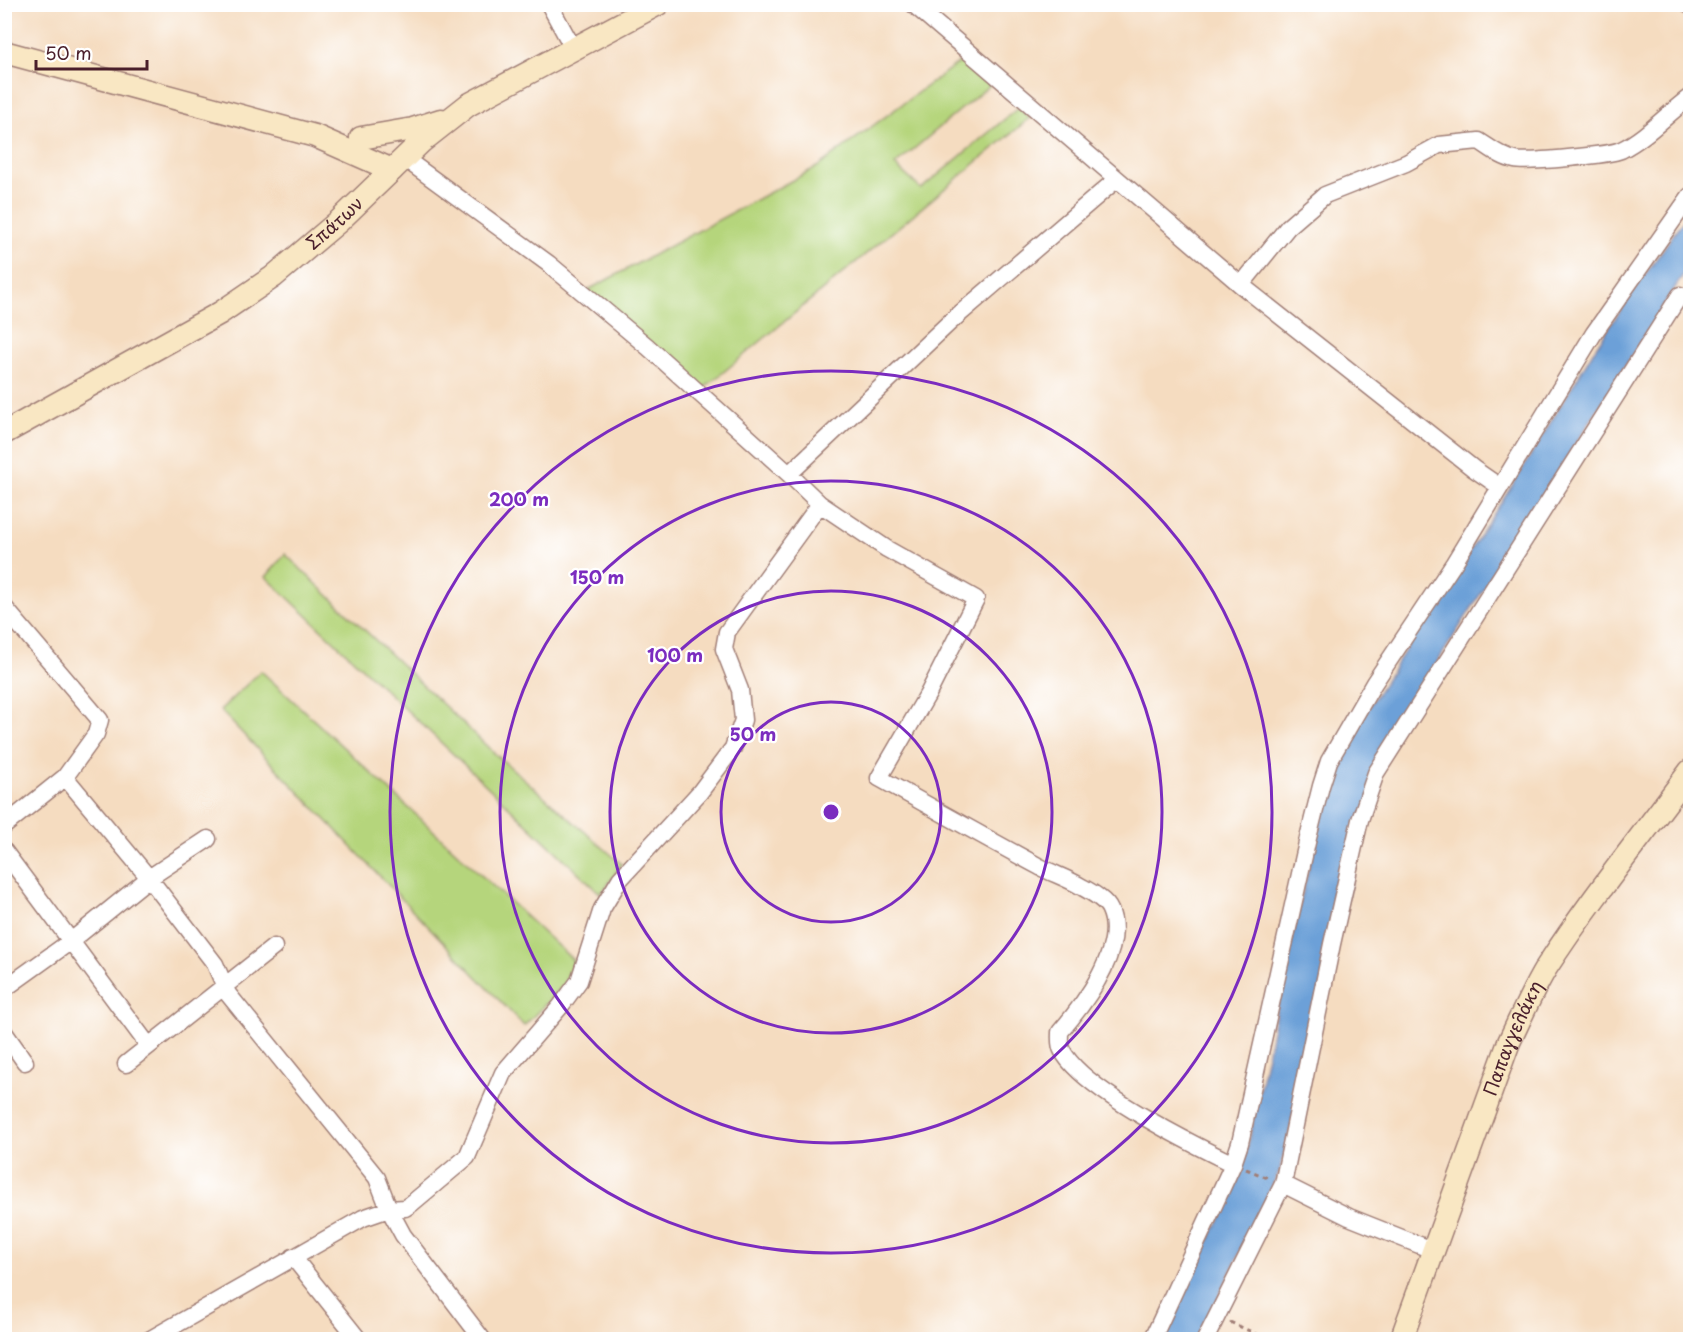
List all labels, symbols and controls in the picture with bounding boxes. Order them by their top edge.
scale bar [36,33,147,71]
text: 50 m [45,39,92,66]
street label: Σπάτων [299,190,369,255]
text: 200 m [489,485,549,512]
text: 150 m [570,563,624,590]
text: 100 m [647,641,703,668]
text: 50 m [730,720,776,747]
centre of rings [821,802,841,822]
street label: Παπαγγελάκη [1476,975,1548,1099]

